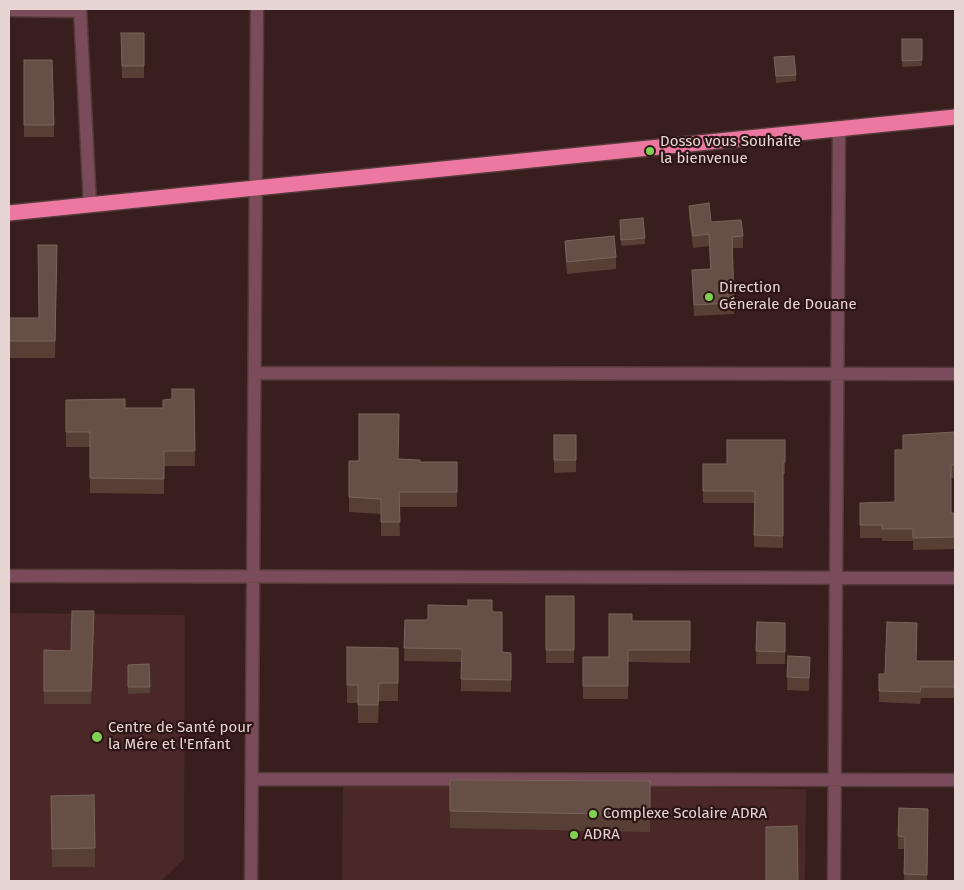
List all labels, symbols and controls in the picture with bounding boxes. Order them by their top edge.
place label: Dosso vous Souhaite la bienvenue [660,133,801,168]
marker: Dosso vous Souhaite la bienvenue [644,145,656,157]
place label: Direction Génerale de Douane [719,279,857,314]
marker: Direction Génerale de Douane [703,291,715,303]
place label: Centre de Santé pour la Mére et l'Enfant [108,719,252,754]
marker: Centre de Santé pour la Mére et l'Enfant [90,730,104,744]
place label: Complexe Scolaire ADRA [603,805,767,823]
marker: Complexe Scolaire ADRA [587,808,599,820]
place label: ADRA [584,826,620,844]
marker: ADRA [568,829,580,841]

